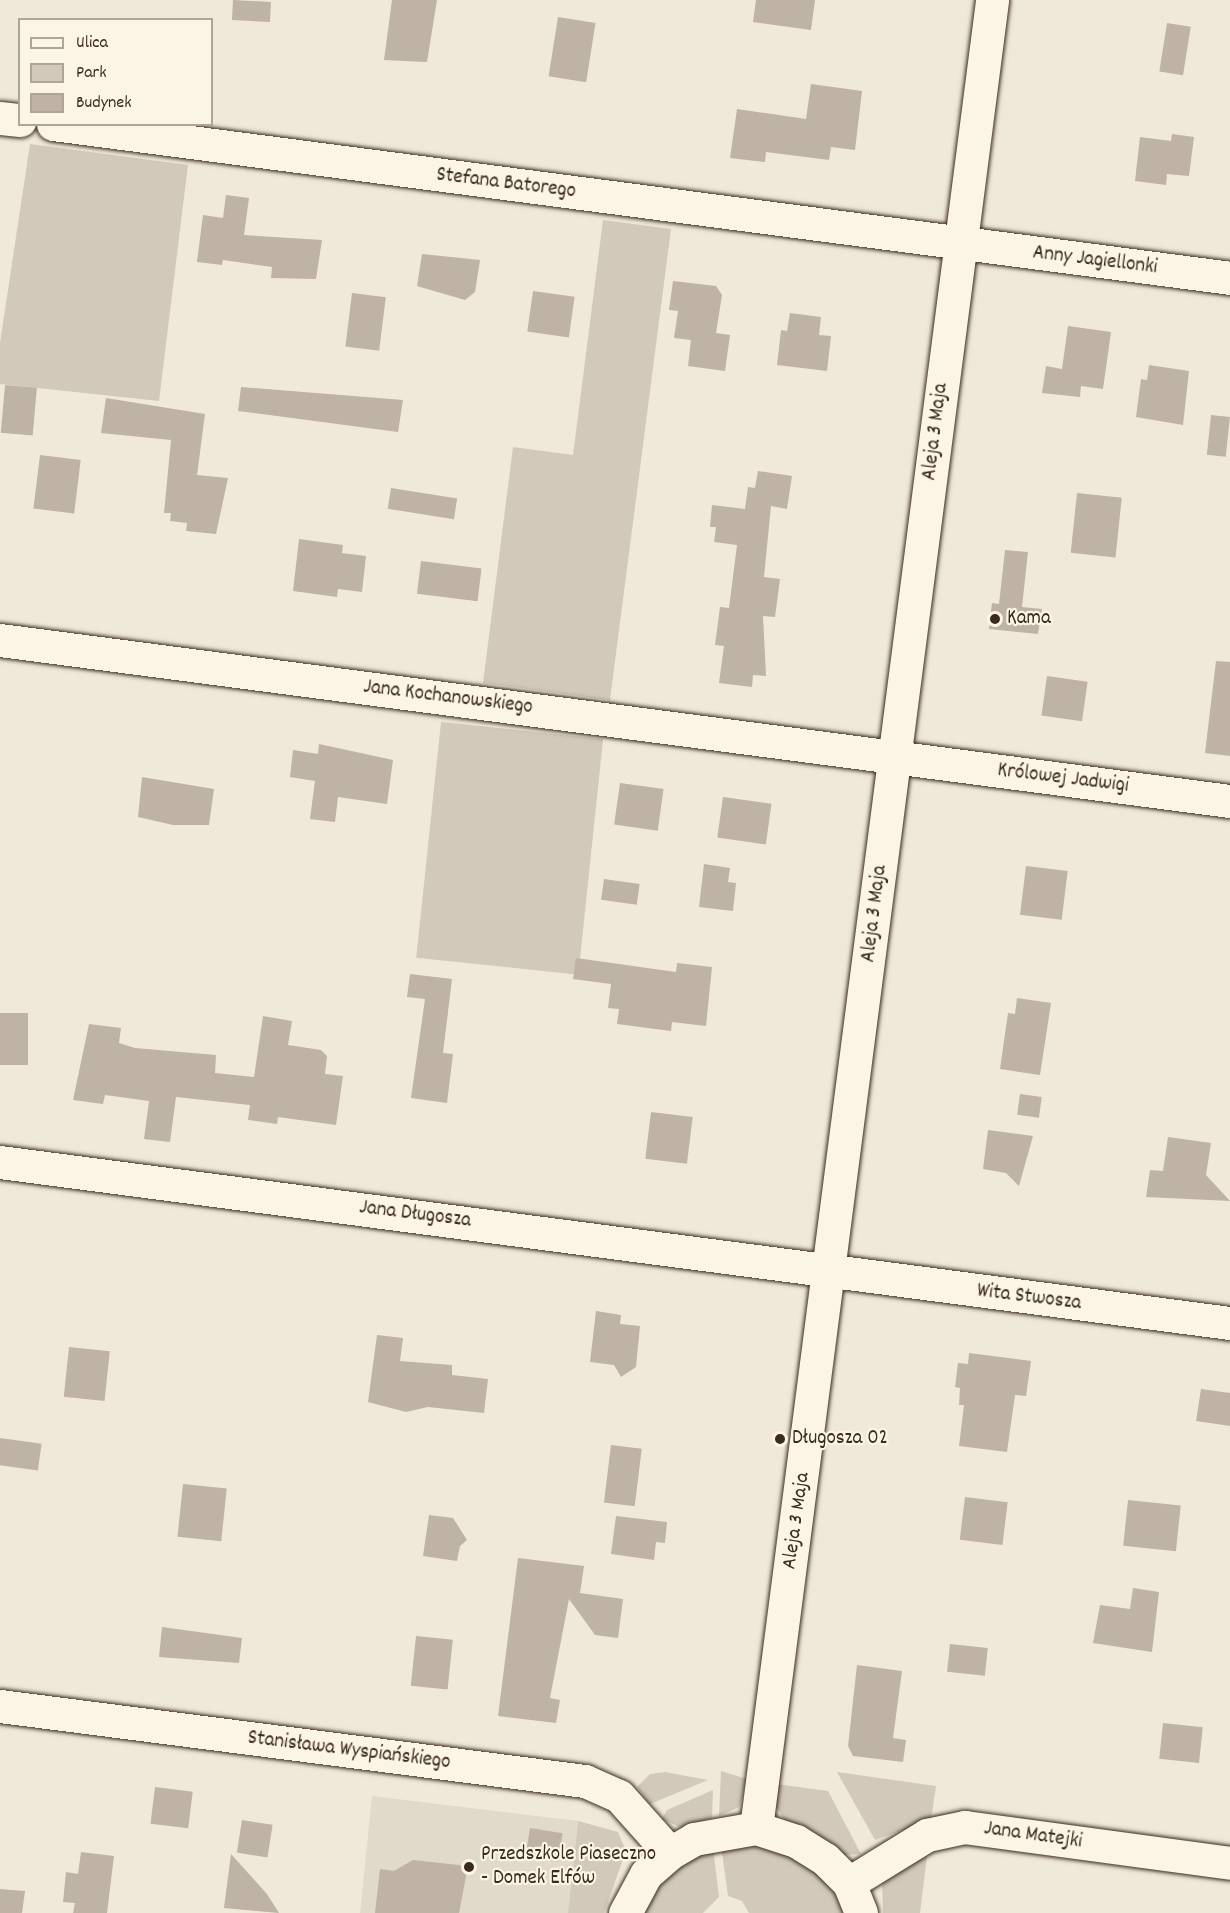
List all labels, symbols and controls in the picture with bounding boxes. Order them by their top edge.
legend [18,18,213,126]
text: Ulica [76,31,108,56]
text: Park [76,61,107,86]
text: Budynek [76,91,132,116]
street label: Stefana Batorego [435,163,577,205]
street label: Anny Jagiellonki [1031,241,1159,281]
street label: Aleja 3 Maja [918,382,954,482]
place label: Kama [1007,606,1051,632]
marker: Kama [988,612,1002,626]
street label: Jana Kochanowskiego [362,675,534,721]
street label: Królowej Jadwigi [996,758,1130,800]
street label: Aleja 3 Maja [857,864,893,964]
street label: Jana Długosza [358,1196,472,1234]
street label: Wita Stwosza [975,1279,1083,1317]
place label: Długosza 02 [792,1426,888,1452]
marker: Długosza 02 [773,1432,787,1446]
street label: Aleja 3 Maja [778,1471,816,1571]
street label: Stanisława Wyspiańskiego [246,1726,452,1776]
street label: Jana Matejki [982,1817,1084,1855]
place label: Przedszkole Piaseczno - Domek Elfów [481,1842,656,1892]
marker: Przedszkole Piaseczno - Domek Elfów [462,1860,476,1874]

